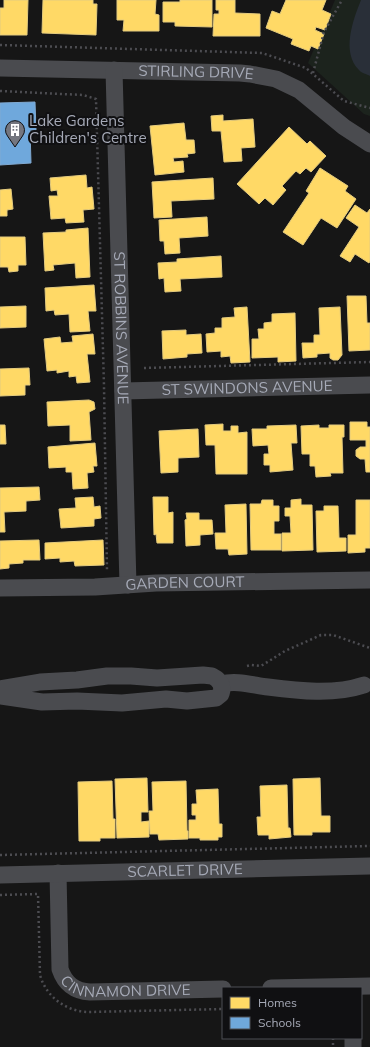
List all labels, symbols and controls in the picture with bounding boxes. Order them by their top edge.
street label: STIRLING DRIVE [138,61,255,83]
place label: Lake Gardens Children's Centre [29,111,147,147]
building icon: Lake Gardens Children's Centre [4,119,26,147]
street label: ST ROBBINS AVENUE [110,251,133,405]
street label: ST SWINDONS AVENUE [161,376,333,399]
street label: GARDEN COURT [125,572,245,594]
street label: SCARLET DRIVE [127,859,243,881]
street label: CINNAMON DRIVE [57,971,191,1001]
legend [222,987,362,1039]
text: Homes [258,995,297,1010]
text: Schools [258,1015,301,1030]

